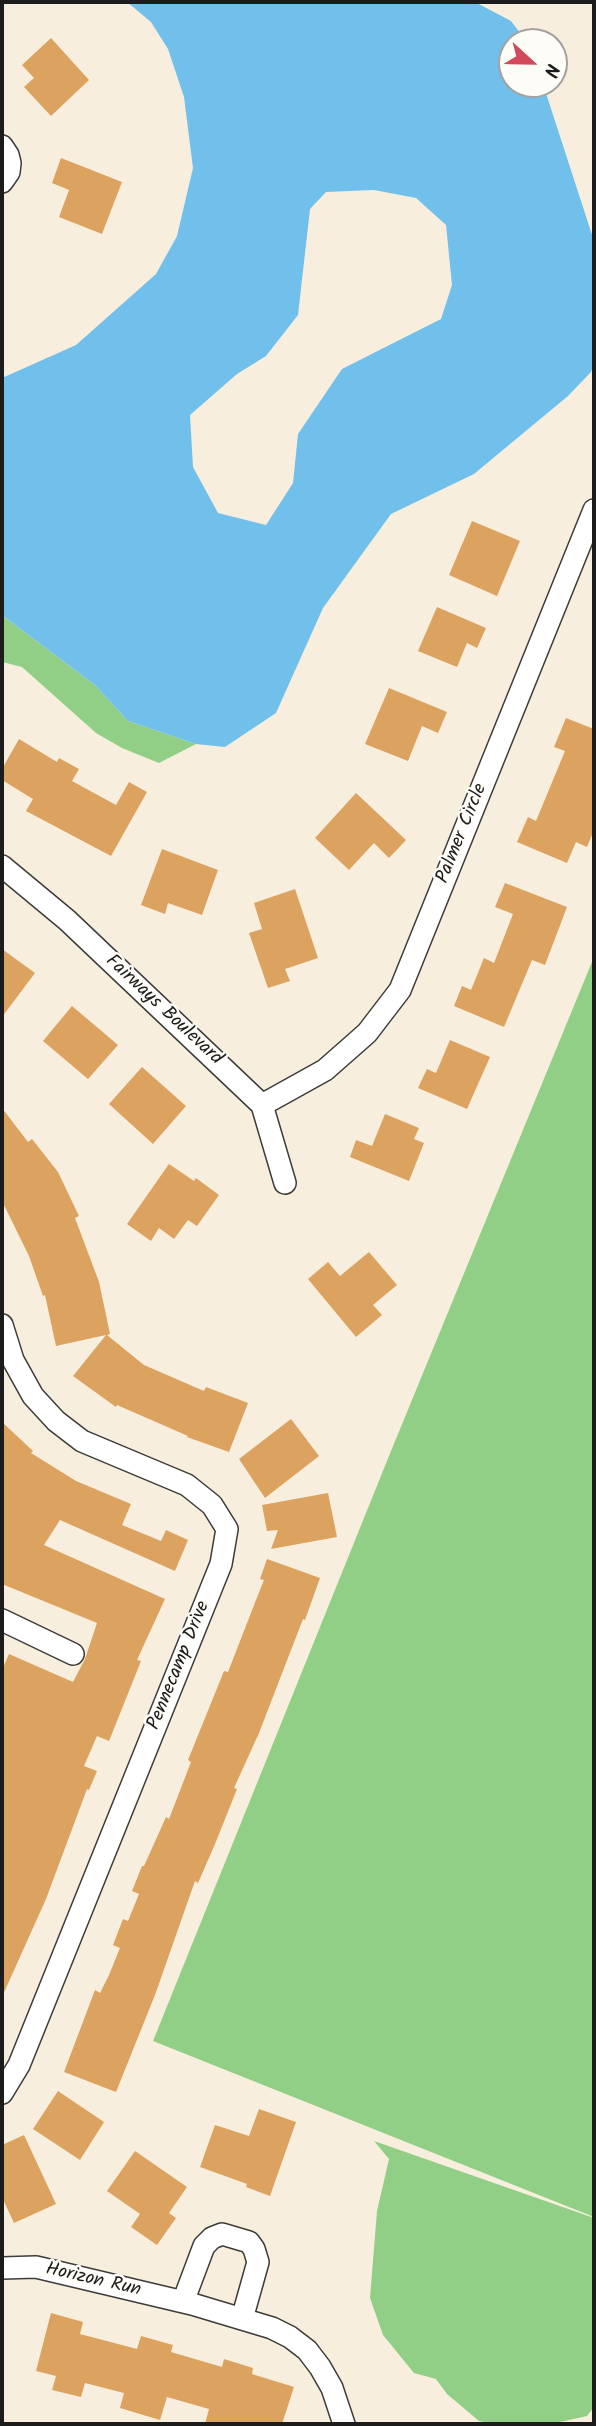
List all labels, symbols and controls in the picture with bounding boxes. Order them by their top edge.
north arrow [498,28,568,98]
text: N [534,59,567,81]
street label: Palmer Circle [433,781,493,887]
street label: Fairways Boulevard [100,951,226,1071]
street label: Pennecamp Drive [144,1598,216,1734]
street label: Horizon Run [43,2259,143,2303]

